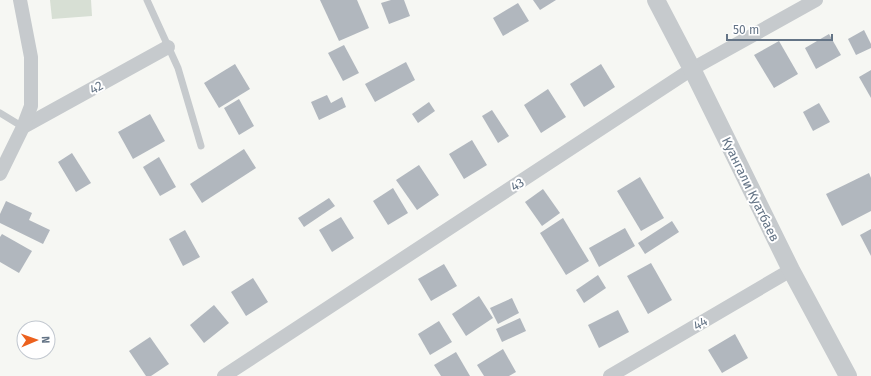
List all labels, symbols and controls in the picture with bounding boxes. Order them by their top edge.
scale bar [727,16,832,42]
text: 50 m [733,23,759,37]
street label: 42 [87,78,106,97]
street label: Куангали Куатбаев [719,134,782,244]
street label: 43 [508,175,527,194]
street label: 44 [691,313,710,333]
north arrow [16,320,56,360]
text: N [39,336,52,344]

